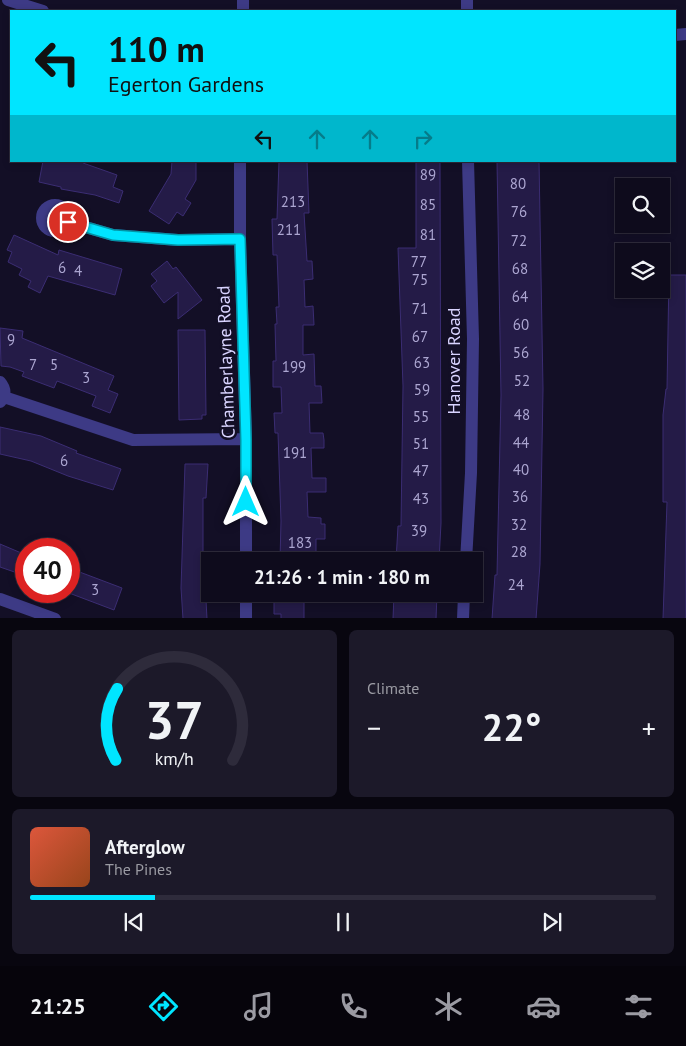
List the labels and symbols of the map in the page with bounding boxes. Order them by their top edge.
house number: 89 [420,165,436,184]
house number: 80 [510,174,526,193]
house number: 213 [281,192,305,211]
house number: 85 [420,195,436,214]
pin [47,201,89,243]
house number: 76 [511,202,527,221]
house number: 211 [277,220,301,239]
house number: 81 [420,225,436,244]
house number: 72 [511,231,527,250]
house number: 77 [411,252,427,271]
house number: 6 [58,258,66,277]
house number: 68 [512,259,528,278]
house number: 4 [74,261,82,280]
house number: 75 [412,270,428,289]
street label: Chamberlayne Road [211,285,240,439]
house number: 64 [512,287,528,306]
house number: 71 [412,299,428,318]
street label: Hanover Road [442,308,465,414]
house number: 60 [513,315,529,334]
house number: 67 [412,327,428,346]
house number: 9 [7,330,15,349]
house number: 56 [513,343,529,362]
house number: 63 [414,353,430,372]
house number: 7 [29,355,37,374]
house number: 5 [50,355,58,374]
house number: 199 [282,357,306,376]
house number: 3 [82,368,90,387]
house number: 52 [514,371,530,390]
house number: 59 [414,380,430,399]
house number: 48 [514,405,530,424]
house number: 55 [413,407,429,426]
house number: 44 [513,433,529,452]
house number: 51 [413,434,429,453]
house number: 191 [283,443,307,462]
house number: 6 [60,451,68,470]
house number: 40 [513,460,529,479]
house number: 47 [413,461,429,480]
position arrow [219,475,271,527]
house number: 36 [512,487,528,506]
house number: 43 [413,489,429,508]
house number: 32 [511,515,527,534]
house number: 39 [411,521,427,540]
house number: 183 [288,533,312,552]
speed limit sign: 40 [15,538,80,603]
house number: 28 [511,542,527,561]
house number: 24 [508,575,524,594]
house number: 3 [91,580,99,599]

